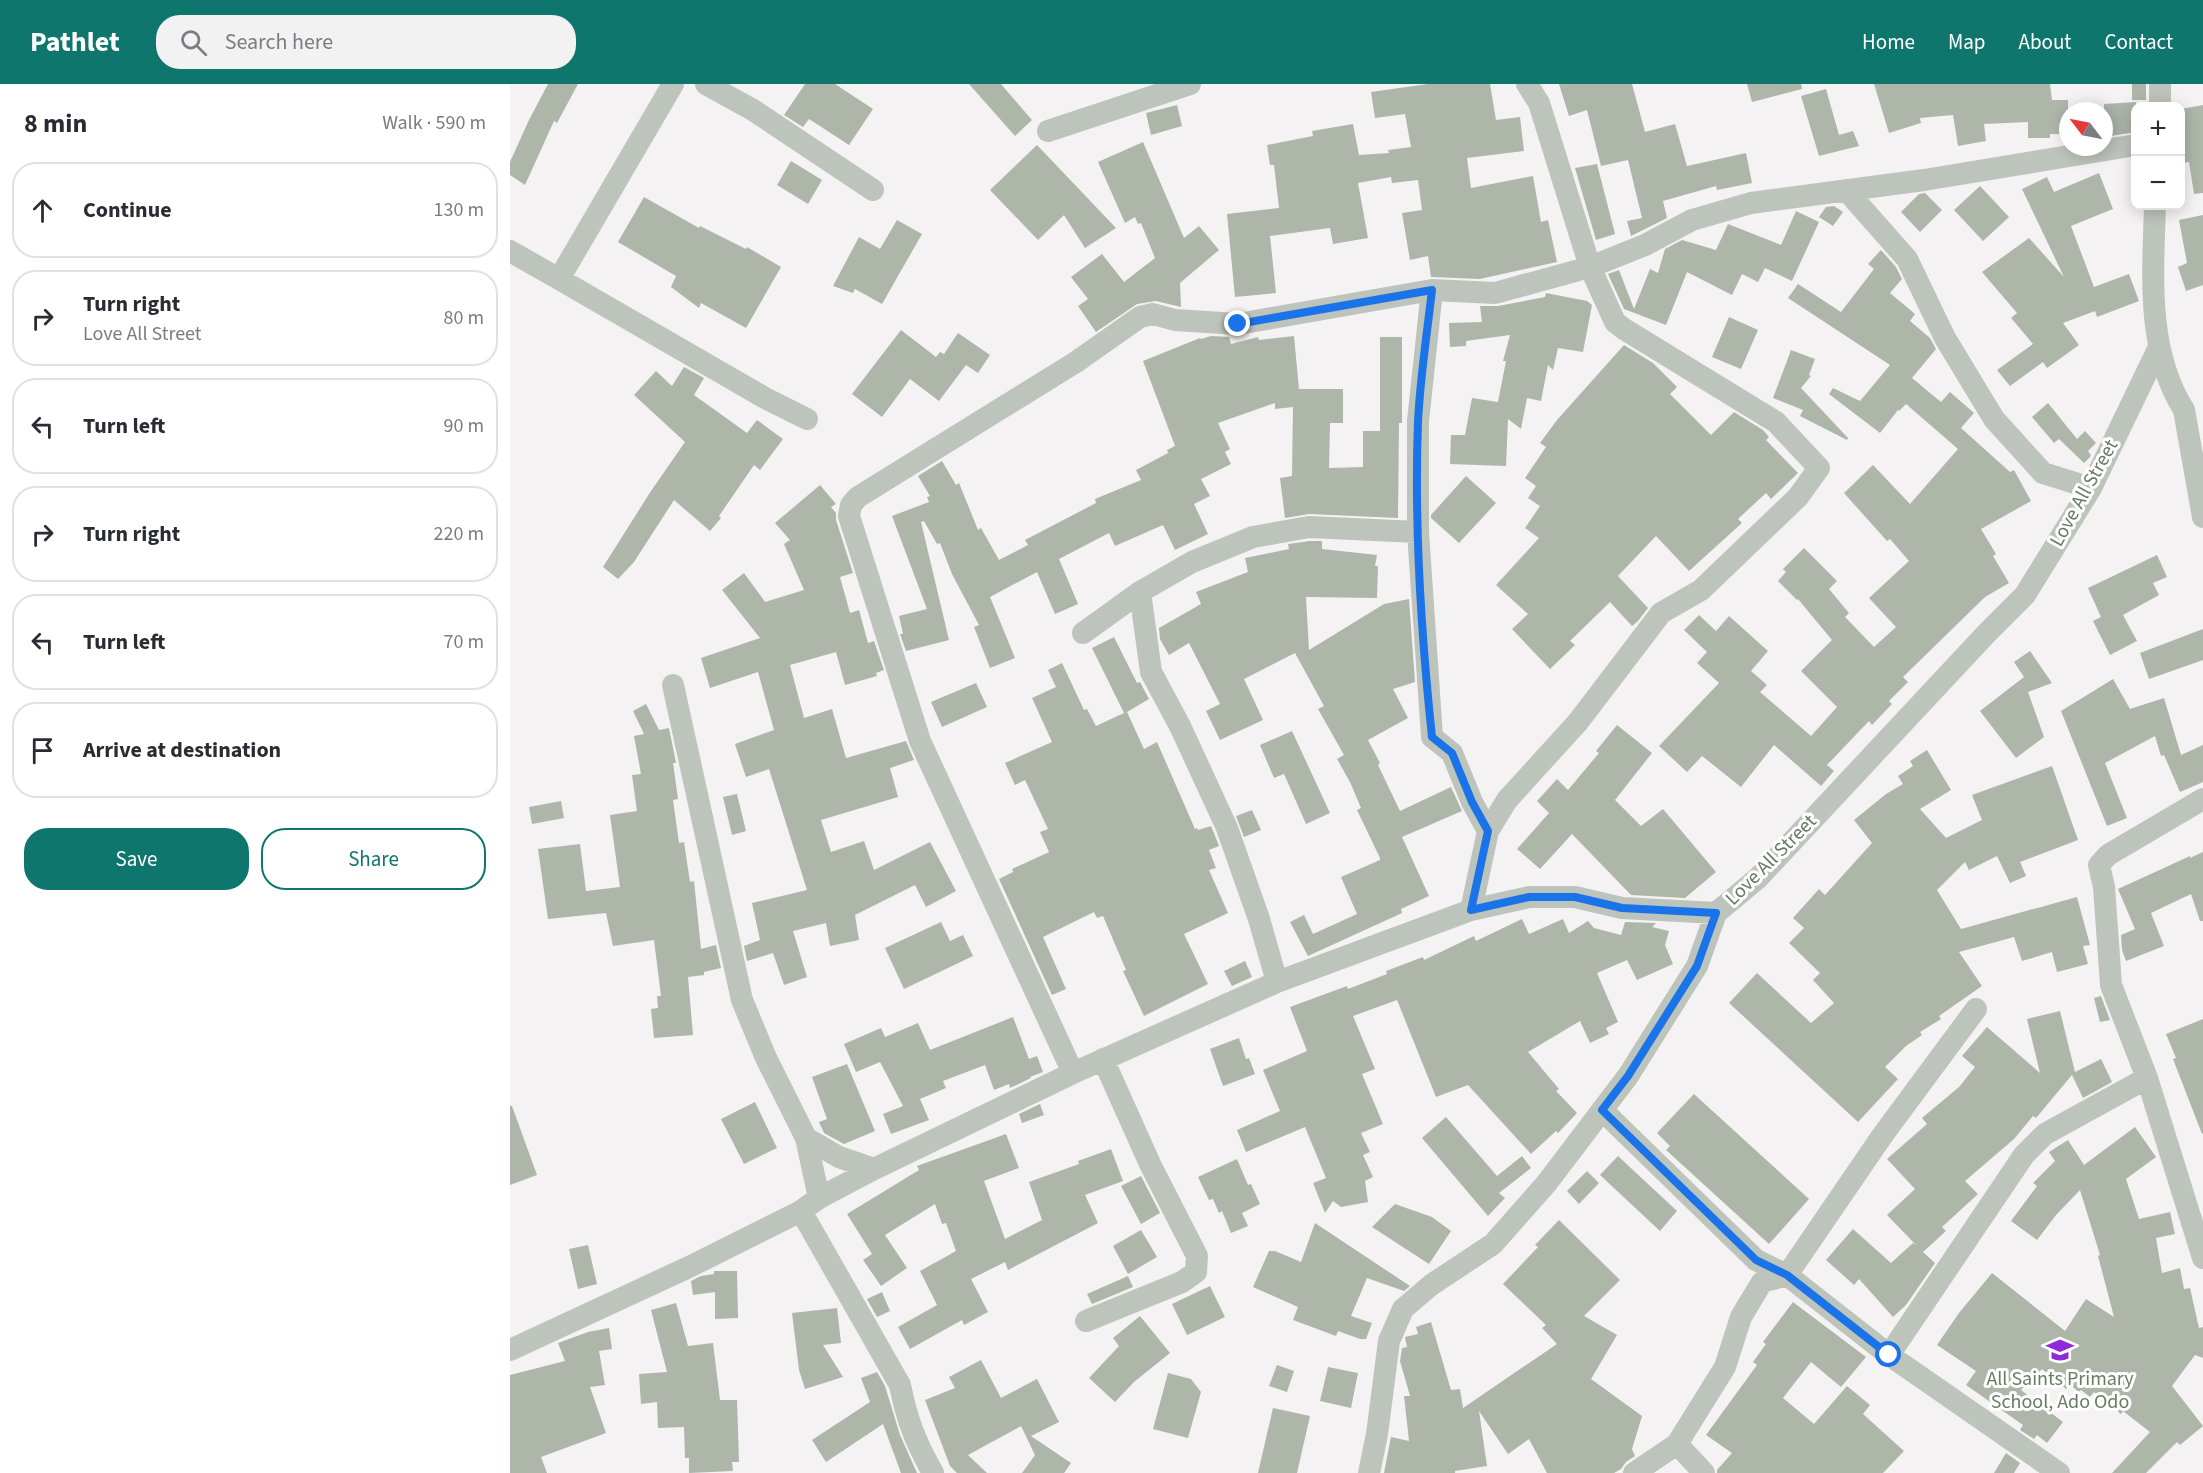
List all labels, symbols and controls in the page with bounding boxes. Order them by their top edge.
search box [156,15,576,69]
text: Pathlet [30,22,120,62]
icon: search [177,26,210,59]
text: Search here [225,26,333,58]
text: Home [1862,27,1915,57]
text: Map [1948,27,1986,57]
text: About [2019,27,2071,57]
text: Contact [2104,27,2173,57]
north arrow [2059,102,2113,156]
map controls [2131,102,2185,210]
button: + [2131,102,2185,156]
text: 8 min [24,105,87,142]
text: Walk · 590 m [382,109,486,137]
button: − [2131,156,2185,210]
icon: ahead [26,194,59,227]
text: Continue [83,194,172,226]
text: 130 m [434,196,484,224]
text: Turn right [83,288,180,320]
icon: right [26,302,59,335]
text: 80 m [444,304,484,332]
route end [1224,310,1250,336]
text: Love All Street [83,320,202,348]
icon: left [26,410,59,443]
text: Turn left [83,410,165,442]
text: 90 m [444,412,484,440]
street label: Love All Street [2043,434,2125,552]
icon: right [26,518,59,551]
text: Turn right [83,518,180,550]
text: 220 m [434,520,484,548]
icon: left [26,626,59,659]
text: Turn left [83,626,165,658]
text: 70 m [444,628,484,656]
icon: arrive [26,734,59,767]
text: Arrive at destination [83,734,281,766]
street label: Love All Street [1719,808,1823,912]
button: Save [24,828,249,890]
button: Share [261,828,486,890]
school or university icon: All Saints Primary School, Ado Odo [2045,1335,2075,1365]
route start [1875,1341,1901,1367]
place label: All Saints Primary School, Ado Odo [1986,1365,2134,1416]

